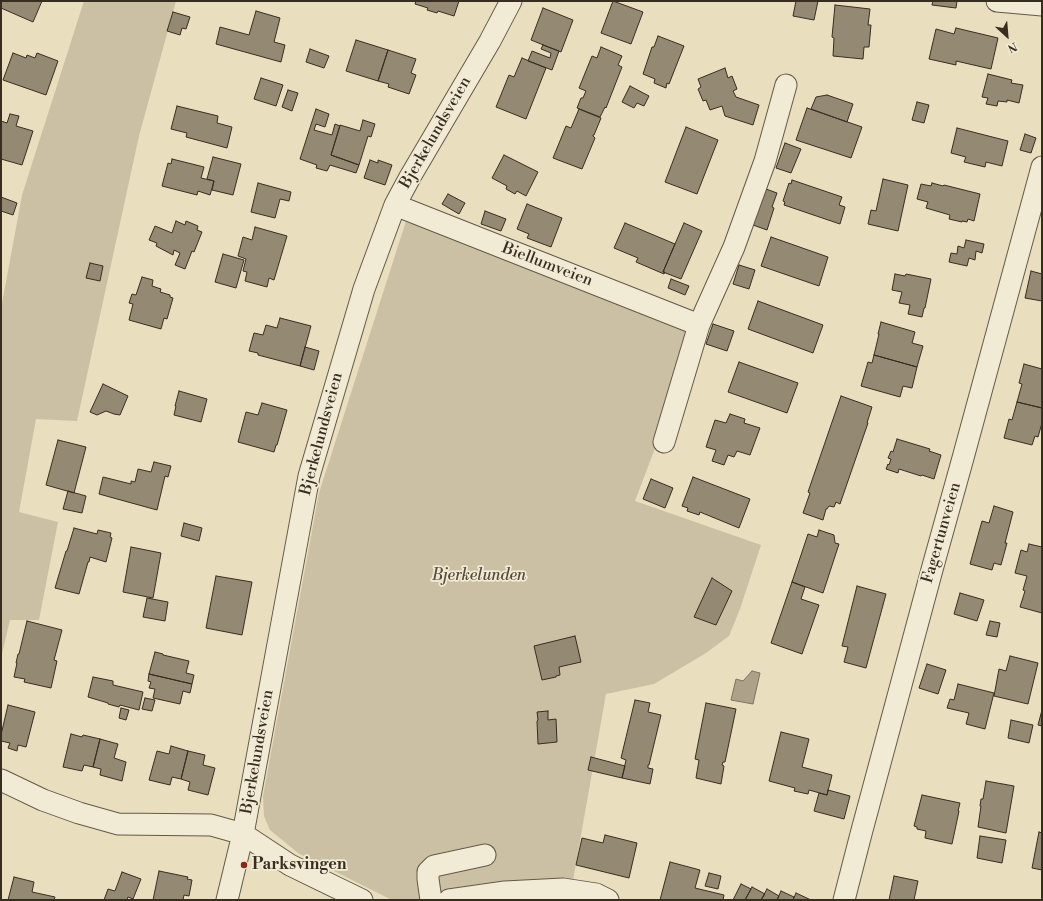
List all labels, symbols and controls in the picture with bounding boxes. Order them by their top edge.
north arrow [987,16,1027,56]
text: N [1005,39,1019,55]
street label: Bjerkelundsveien [396,74,476,192]
street label: Biellumveien [499,239,595,291]
street label: Bjerkelundsveien [296,371,348,497]
street label: Fagertunveien [918,480,966,586]
park label: Bjerkelunden [432,566,526,586]
street label: Bjerkelundsveien [238,688,278,816]
place label: Parksvingen [252,855,347,875]
marker: Parksvingen [239,860,249,870]

